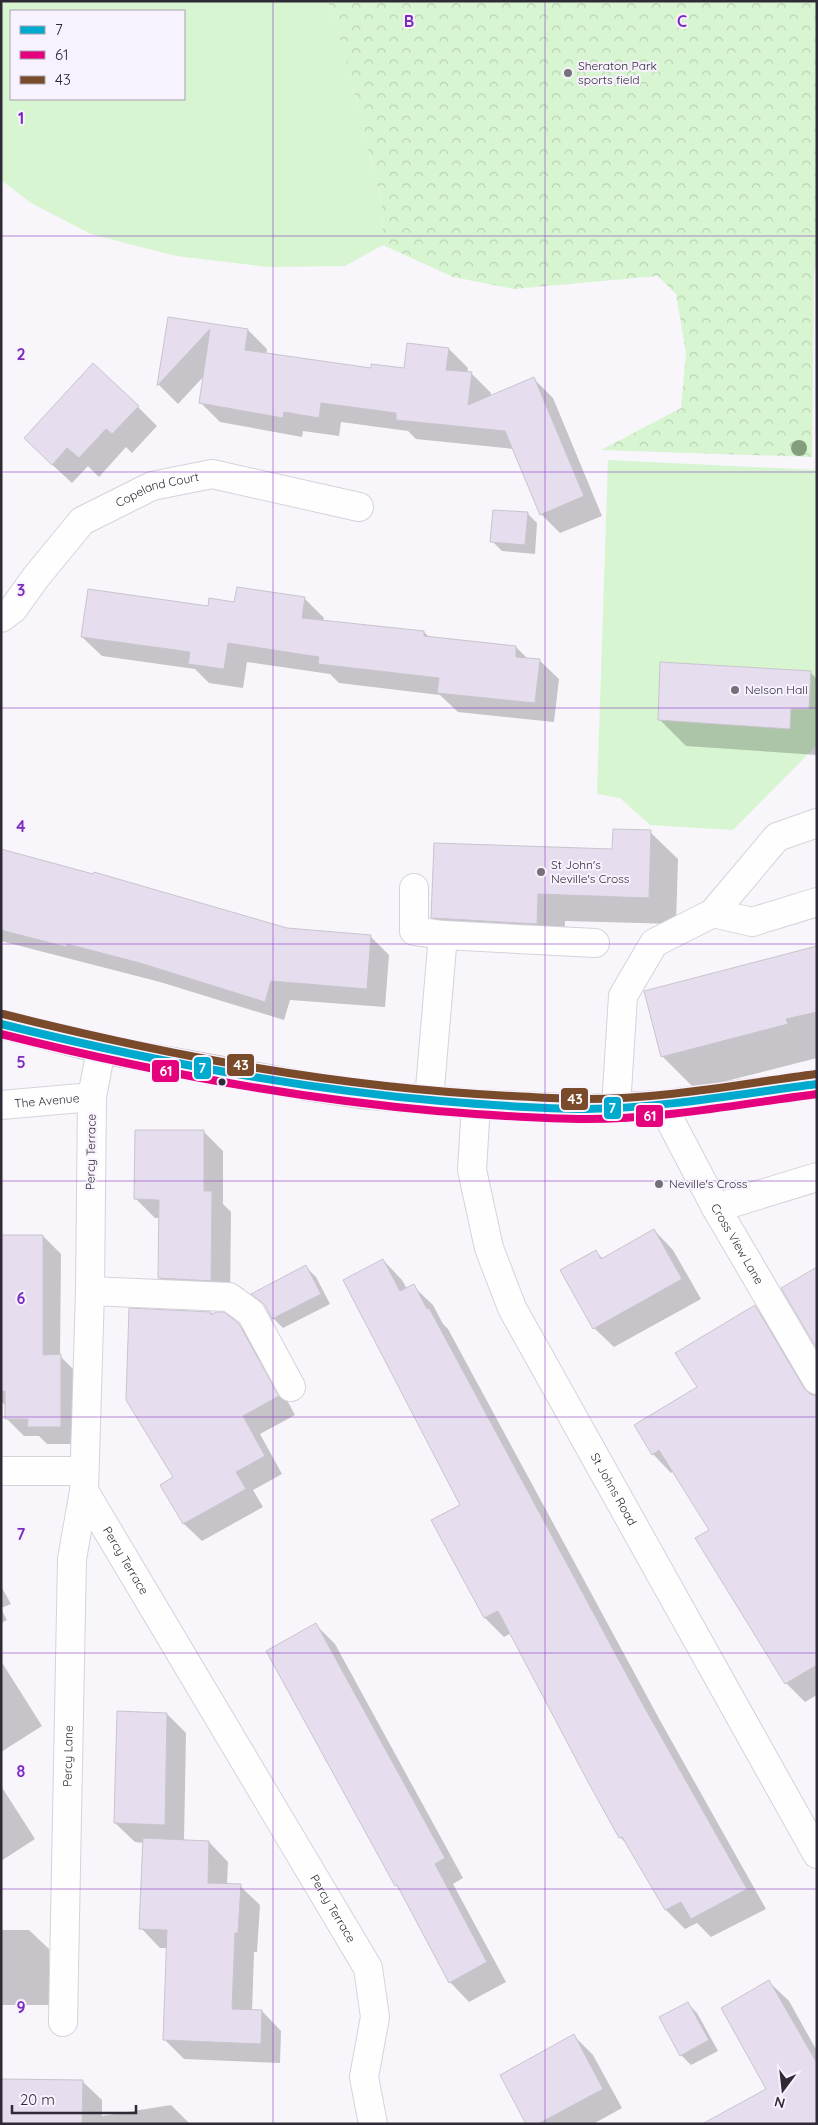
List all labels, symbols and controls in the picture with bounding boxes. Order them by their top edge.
legend [10,10,185,100]
text: B [404,11,414,31]
text: C [677,11,687,31]
text: 7 [55,20,63,39]
text: 61 [55,45,69,64]
place label: Sheraton Park sports field [578,58,657,87]
marker: Sheraton Park sports field [562,67,574,79]
text: 43 [55,70,71,89]
text: 1 [18,108,24,128]
text: 2 [16,344,26,364]
street label: Copeland Court [113,469,200,510]
text: 3 [17,580,25,600]
place label: Nelson Hall [745,682,808,697]
marker: Nelson Hall [729,684,741,696]
text: 4 [16,816,26,836]
place label: St John's Neville's Cross [551,857,630,886]
marker: St John's Neville's Cross [535,866,547,878]
text: 5 [16,1052,26,1072]
line badge: 43 [226,1053,255,1077]
line badge: 7 [193,1056,212,1080]
text: 43 [233,1056,249,1074]
line badge: 61 [151,1059,180,1083]
text: 7 [198,1059,206,1077]
text: 61 [160,1062,172,1080]
unlabelled marker [217,1077,227,1087]
line badge: 43 [560,1087,589,1111]
street label: The Avenue [14,1090,80,1111]
text: 43 [567,1090,583,1108]
line badge: 7 [603,1096,622,1120]
text: 7 [608,1099,616,1117]
line badge: 61 [635,1104,664,1128]
text: 61 [644,1107,656,1125]
street label: Percy Terrace [82,1113,99,1190]
place label: Neville's Cross [669,1176,748,1191]
marker: Neville's Cross [653,1178,665,1190]
street label: Cross View Lane [708,1201,767,1287]
text: 6 [17,1288,26,1308]
street label: St Johns Road [588,1450,640,1528]
text: 7 [17,1524,26,1544]
street label: Percy Terrace [100,1524,152,1597]
street label: Percy Lane [60,1725,76,1787]
text: 8 [17,1761,26,1781]
street label: Percy Terrace [307,1872,359,1945]
text: 9 [16,1997,26,2017]
north arrow [758,2065,808,2115]
scale bar [12,2082,136,2114]
text: 20 m [20,2090,55,2109]
text: N [772,2093,787,2113]

